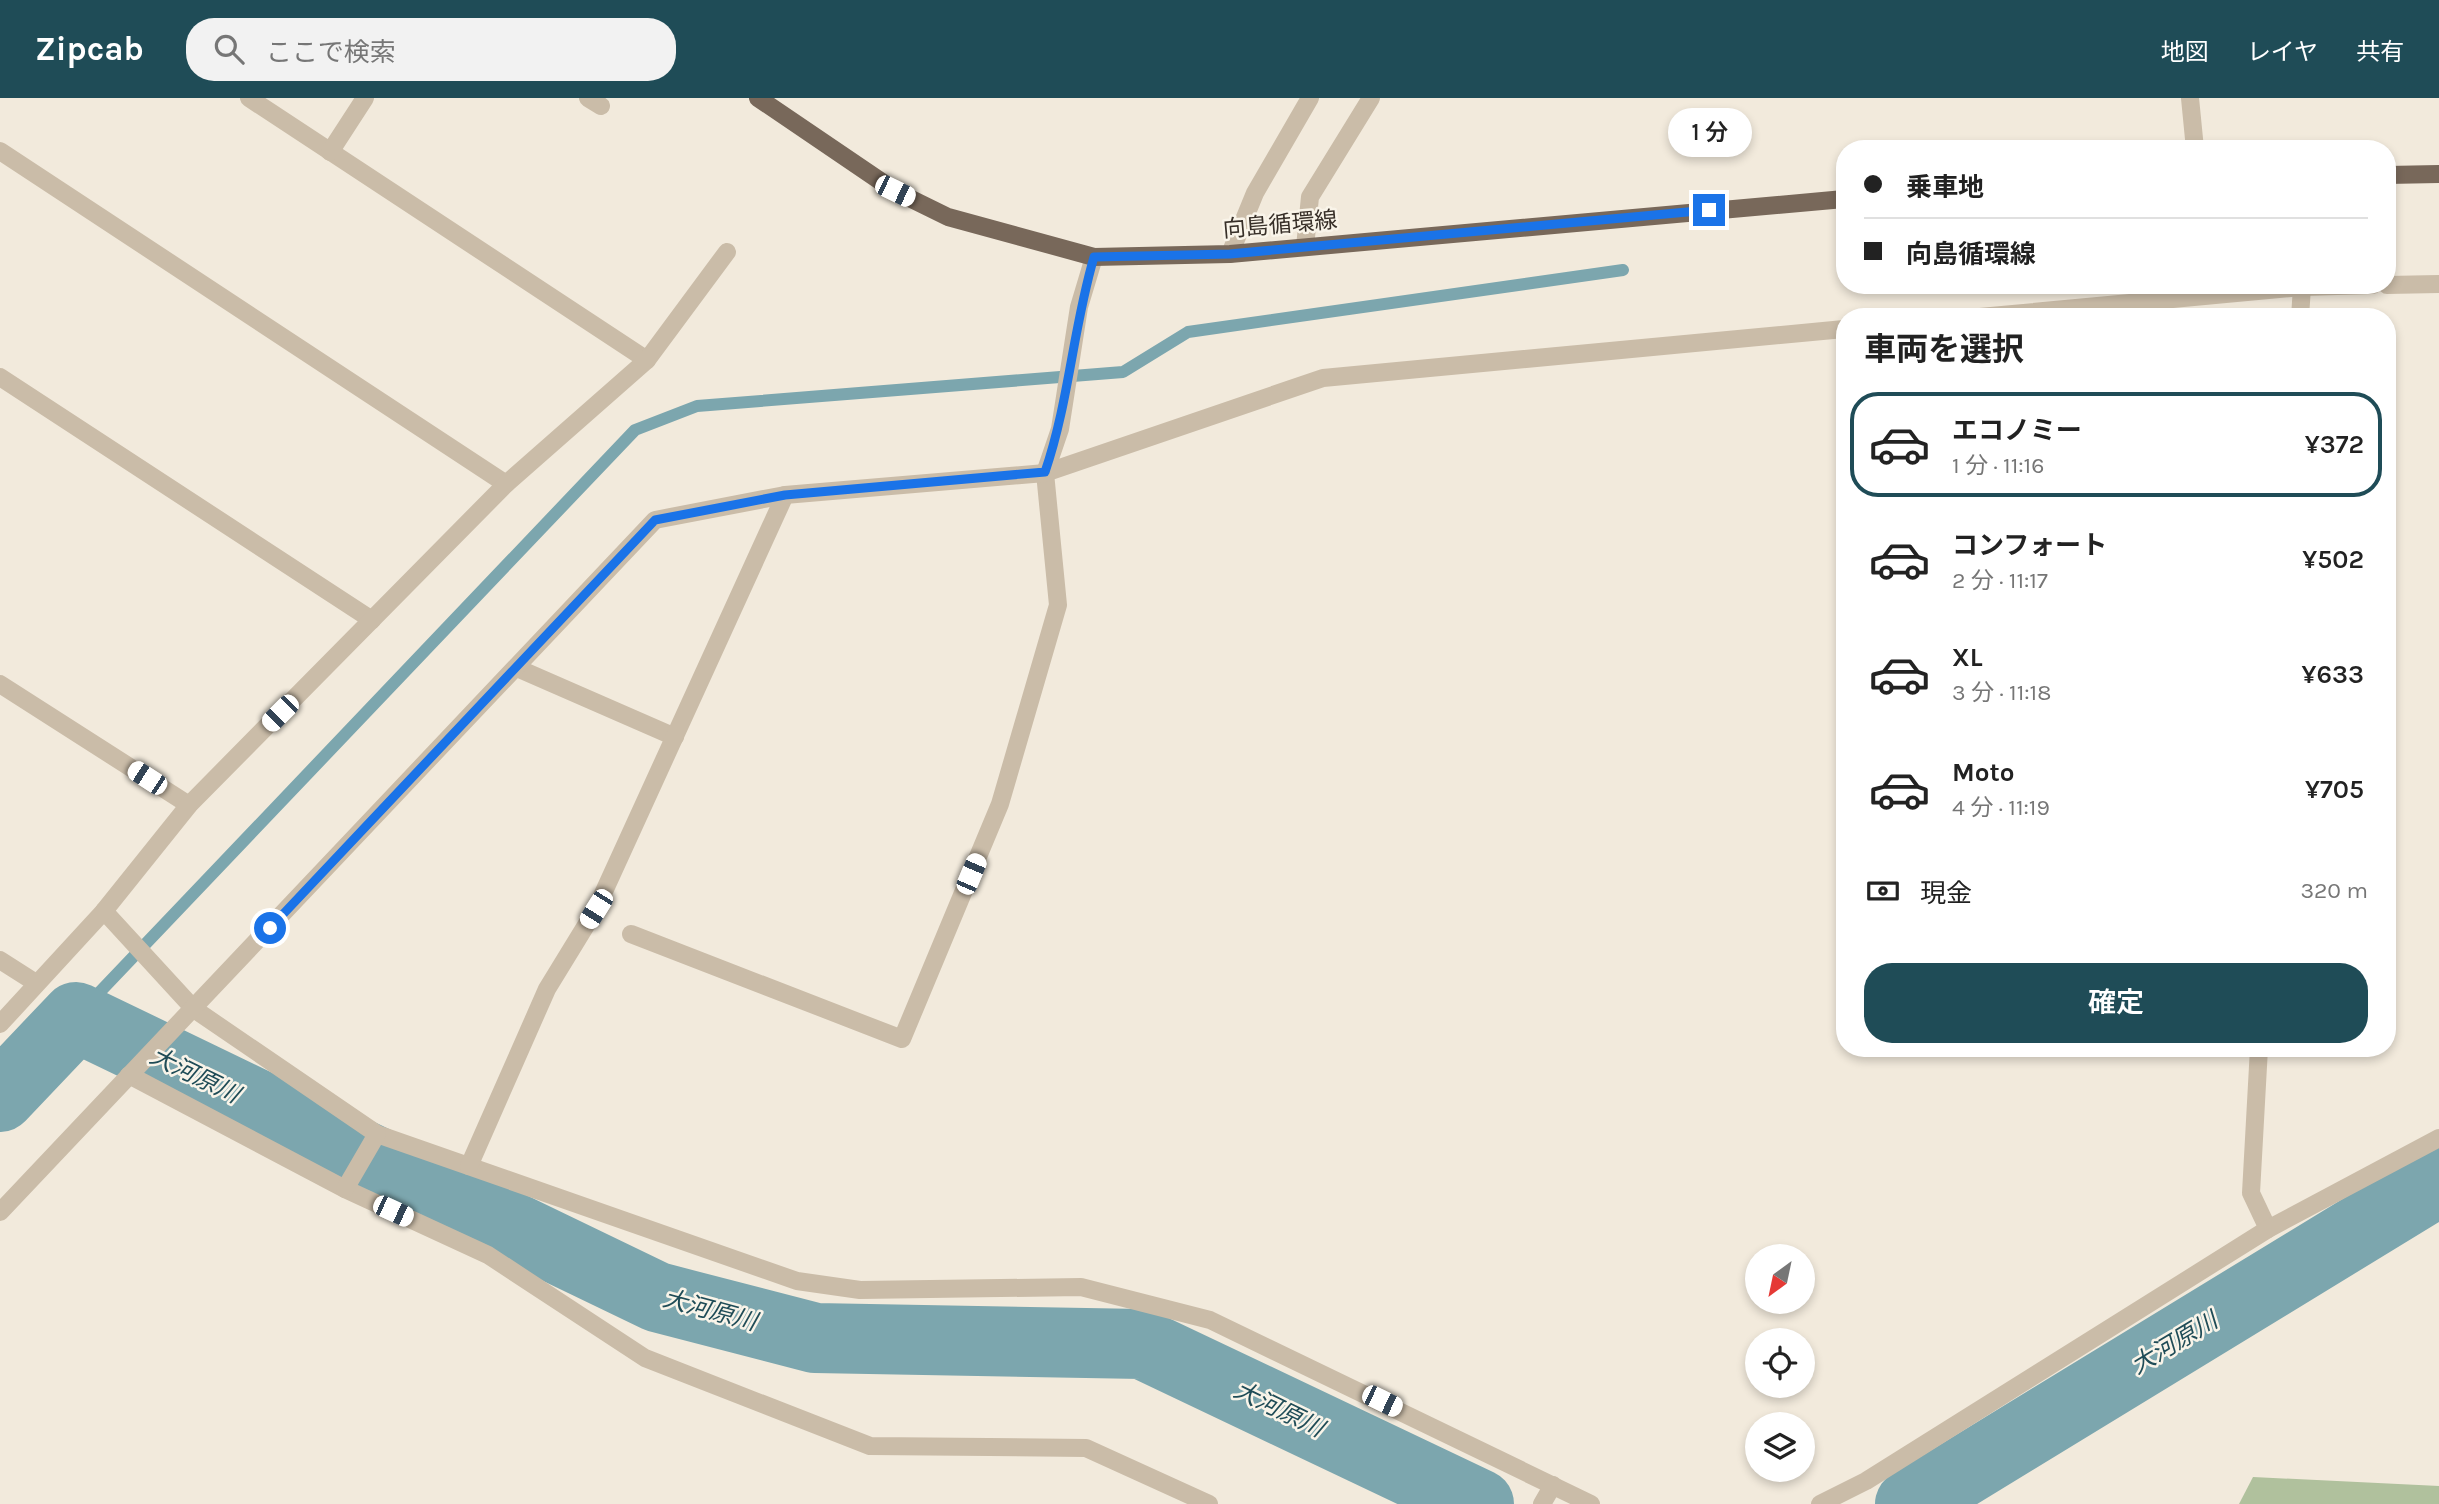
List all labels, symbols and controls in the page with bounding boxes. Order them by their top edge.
search box [186,18,676,81]
text: Zipcab [35,30,144,68]
icon: search [210,30,248,68]
text: ここで検索 [266,37,396,68]
text: 地図 [2161,38,2209,66]
text: レイヤ [2247,38,2318,66]
text: 共有 [2356,38,2404,66]
callout: 1 分 [1667,108,1751,158]
text: 1 分 [1692,119,1728,146]
car [872,172,919,210]
text: 乗車地 [1906,172,1984,203]
route end [1693,194,1725,226]
street label: 向島循環線 [1222,206,1339,243]
text: 向島循環線 [1906,239,2036,270]
text: 車両を選択 [1864,331,2024,368]
icon: car [1868,413,1931,476]
text: エコノミー [1952,415,2082,446]
text: ¥372 [2305,429,2364,460]
text: 1 分 · 11:16 [1952,452,2044,479]
icon: car [1868,528,1931,591]
text: コンフォート [1952,530,2107,561]
text: ¥502 [2302,544,2364,575]
text: 2 分 · 11:17 [1952,567,2048,594]
text: XL [1952,642,1983,673]
icon: car [1868,643,1931,706]
text: ¥633 [2302,659,2364,690]
text: 3 分 · 11:18 [1952,679,2051,706]
car [258,691,303,735]
text: Moto [1952,757,2014,788]
car [124,758,171,798]
icon: car [1868,758,1931,821]
text: ¥705 [2305,774,2364,805]
text: 4 分 · 11:19 [1952,794,2050,821]
car [954,851,989,897]
icon: cash [1864,872,1902,910]
text: 320 m [2300,877,2368,904]
text: 現金 [1920,878,1972,909]
car [576,886,617,932]
route start [254,912,286,944]
button: 確定 [1864,963,2368,1043]
water label: 大河原川 [146,1041,247,1110]
car [370,1193,417,1229]
north arrow [1745,1244,1815,1314]
map controls [1745,1244,1815,1482]
water label: 大河原川 [660,1284,763,1337]
water label: 大河原川 [2126,1305,2225,1380]
button: locate [1745,1328,1815,1398]
water label: 大河原川 [1230,1375,1331,1444]
car [1359,1382,1406,1420]
button: layers [1745,1412,1815,1482]

